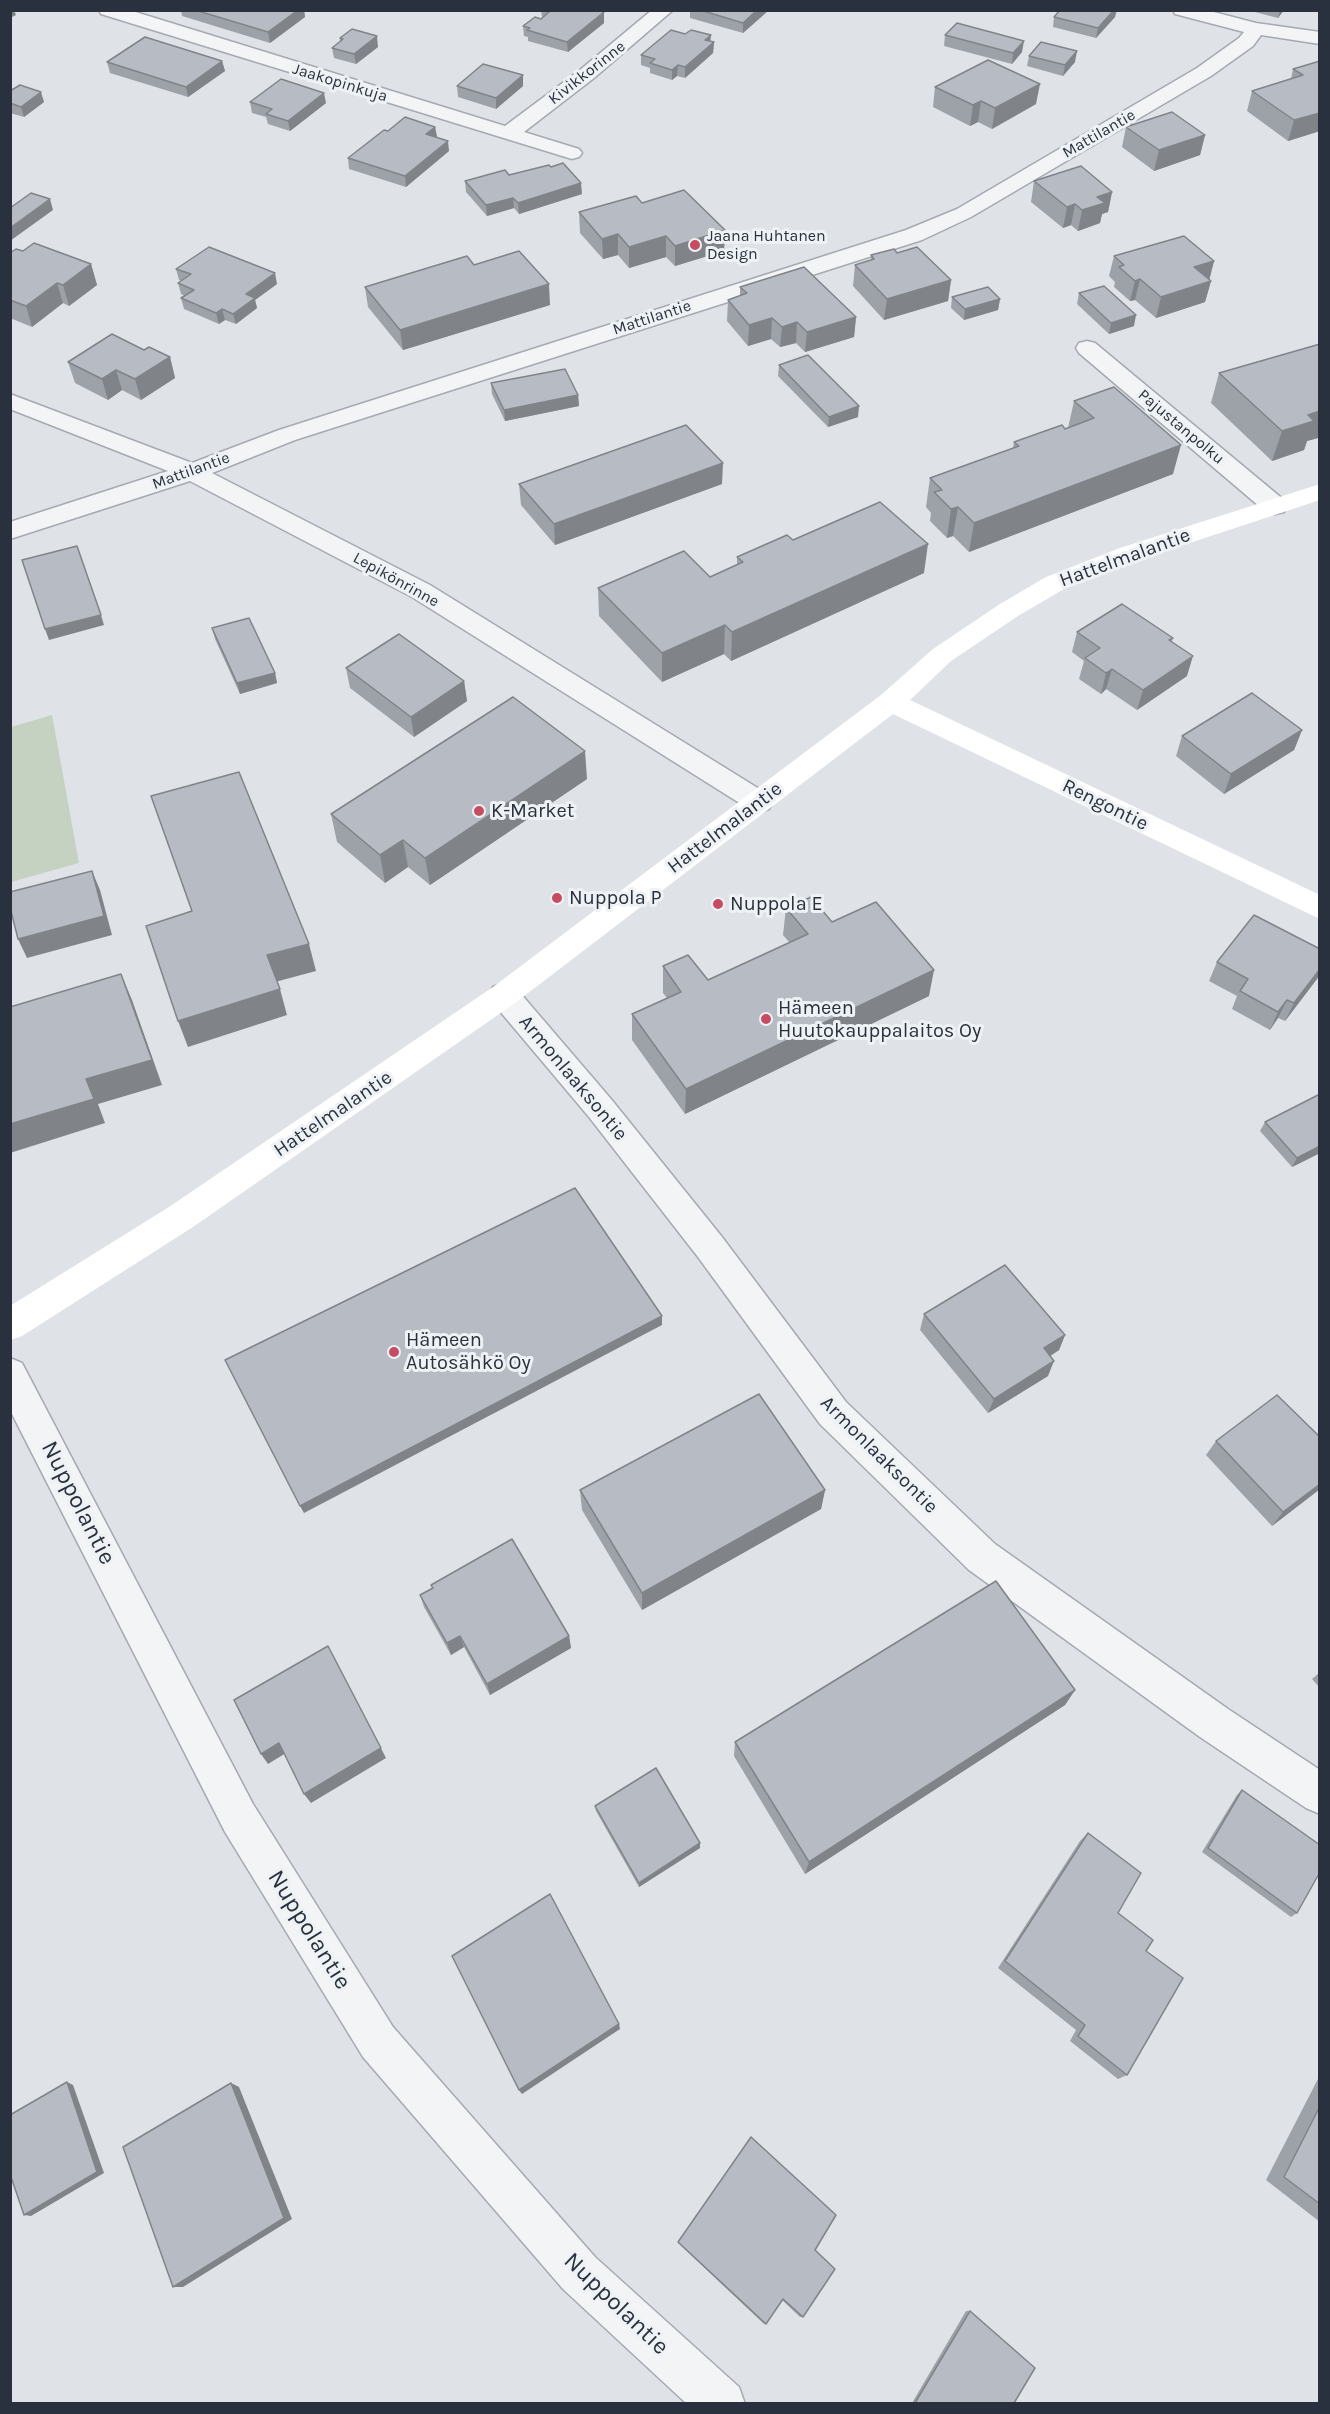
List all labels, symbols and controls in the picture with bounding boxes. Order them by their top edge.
street label: Kivikkorinne [545,37,629,109]
street label: Jaakopinkuja [290,59,390,107]
street label: Mattilantie [1059,105,1139,163]
place label: Jaana Huhtanen Design [707,226,826,264]
marker: Jaana Huhtanen Design [688,238,702,252]
street label: Mattilantie [610,296,694,340]
street label: Pajustanpolku [1134,385,1228,469]
street label: Mattilantie [150,448,232,494]
street label: Hattelmalantie [1056,523,1194,593]
street label: Lepikönrinne [350,548,442,612]
street label: Rengontie [1058,774,1152,836]
street label: Hattelmalantie [663,777,787,879]
place label: K-Market [491,799,574,823]
marker: K-Market [472,804,486,818]
place label: Nuppola P [569,886,662,910]
marker: Nuppola P [550,891,564,905]
place label: Nuppola E [730,892,823,916]
marker: Nuppola E [711,897,725,911]
place label: Hämeen Huutokauppalaitos Oy [778,996,981,1043]
street label: Armonlaaksontie [513,1010,633,1146]
marker: Hämeen Huutokauppalaitos Oy [759,1012,773,1026]
street label: Hattelmalantie [269,1066,397,1162]
place label: Hämeen Autosähkö Oy [406,1328,531,1375]
marker: Hämeen Autosähkö Oy [387,1345,401,1359]
street label: Armonlaaksontie [815,1391,943,1519]
street label: Nuppolantie [35,1436,121,1570]
street label: Nuppolantie [261,1865,357,1995]
street label: Nuppolantie [557,2247,675,2361]

